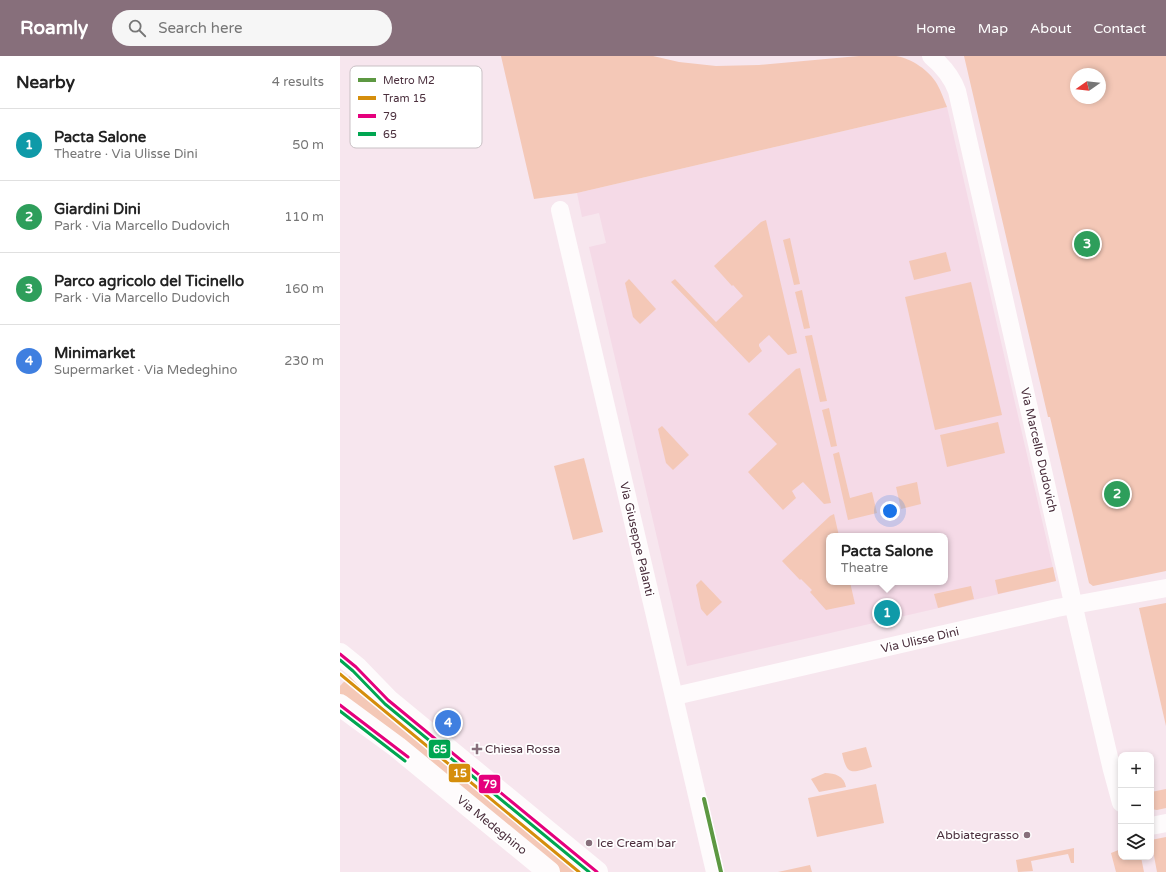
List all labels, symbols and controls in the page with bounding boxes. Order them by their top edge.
search box [112,10,392,46]
text: Roamly [20,17,88,39]
icon: search [126,17,148,39]
text: Search here [158,19,243,37]
text: Home [916,20,956,37]
text: Map [978,20,1008,37]
text: About [1030,20,1072,37]
text: Contact [1094,20,1146,37]
legend [350,66,482,148]
north arrow [1070,68,1106,104]
text: Nearby [16,72,75,93]
text: 4 results [272,74,324,90]
text: Metro M2 [383,74,435,87]
text: Tram 15 [383,92,426,105]
text: 79 [383,110,397,123]
text: Pacta Salone [54,128,146,146]
text: 65 [383,128,397,141]
text: 1 [25,137,33,153]
text: 50 m [292,137,324,153]
text: Theatre · Via Ulisse Dini [54,146,198,162]
text: Giardini Dini [54,200,141,218]
text: 2 [25,209,33,225]
text: 110 m [284,209,324,225]
text: Park · Via Marcello Dudovich [54,218,230,234]
pin: 3 [1074,229,1100,259]
text: Parco agricolo del Ticinello [54,272,244,290]
text: 3 [25,281,33,297]
text: 160 m [284,281,324,297]
text: Park · Via Marcello Dudovich [54,290,230,306]
text: Minimarket [54,344,135,362]
text: 4 [25,353,33,369]
text: 230 m [284,353,324,369]
text: Supermarket · Via Medeghino [54,362,237,378]
street label: Via Marcello Dudovich [1018,386,1060,514]
pin: 2 [1104,479,1130,509]
street label: Via Giuseppe Palanti [617,480,657,598]
your location [880,501,900,521]
popup [826,533,948,585]
text: Pacta Salone [841,542,933,560]
text: Theatre [841,560,888,576]
pin: 1 [874,598,900,628]
street label: Via Ulisse Dini [880,624,960,656]
pin: 4 [435,708,461,738]
line badge: 65 [428,739,451,759]
place label: Chiesa Rossa [485,742,560,756]
text: 65 [433,743,447,756]
marker: Chiesa Rossa [472,744,482,754]
map controls [1118,752,1154,860]
button: + [1118,752,1154,788]
line badge: 15 [448,763,471,783]
text: 15 [453,767,467,780]
line badge: 79 [478,774,501,794]
text: 79 [483,778,497,791]
button: − [1118,788,1154,824]
street label: Via Medeghino [454,792,530,858]
button: layers [1118,824,1154,860]
place label: Abbiategrasso [936,828,1019,842]
marker: Abbiategrasso [1022,830,1032,840]
place label: Ice Cream bar [597,836,676,850]
marker: Ice Cream bar [584,838,594,848]

